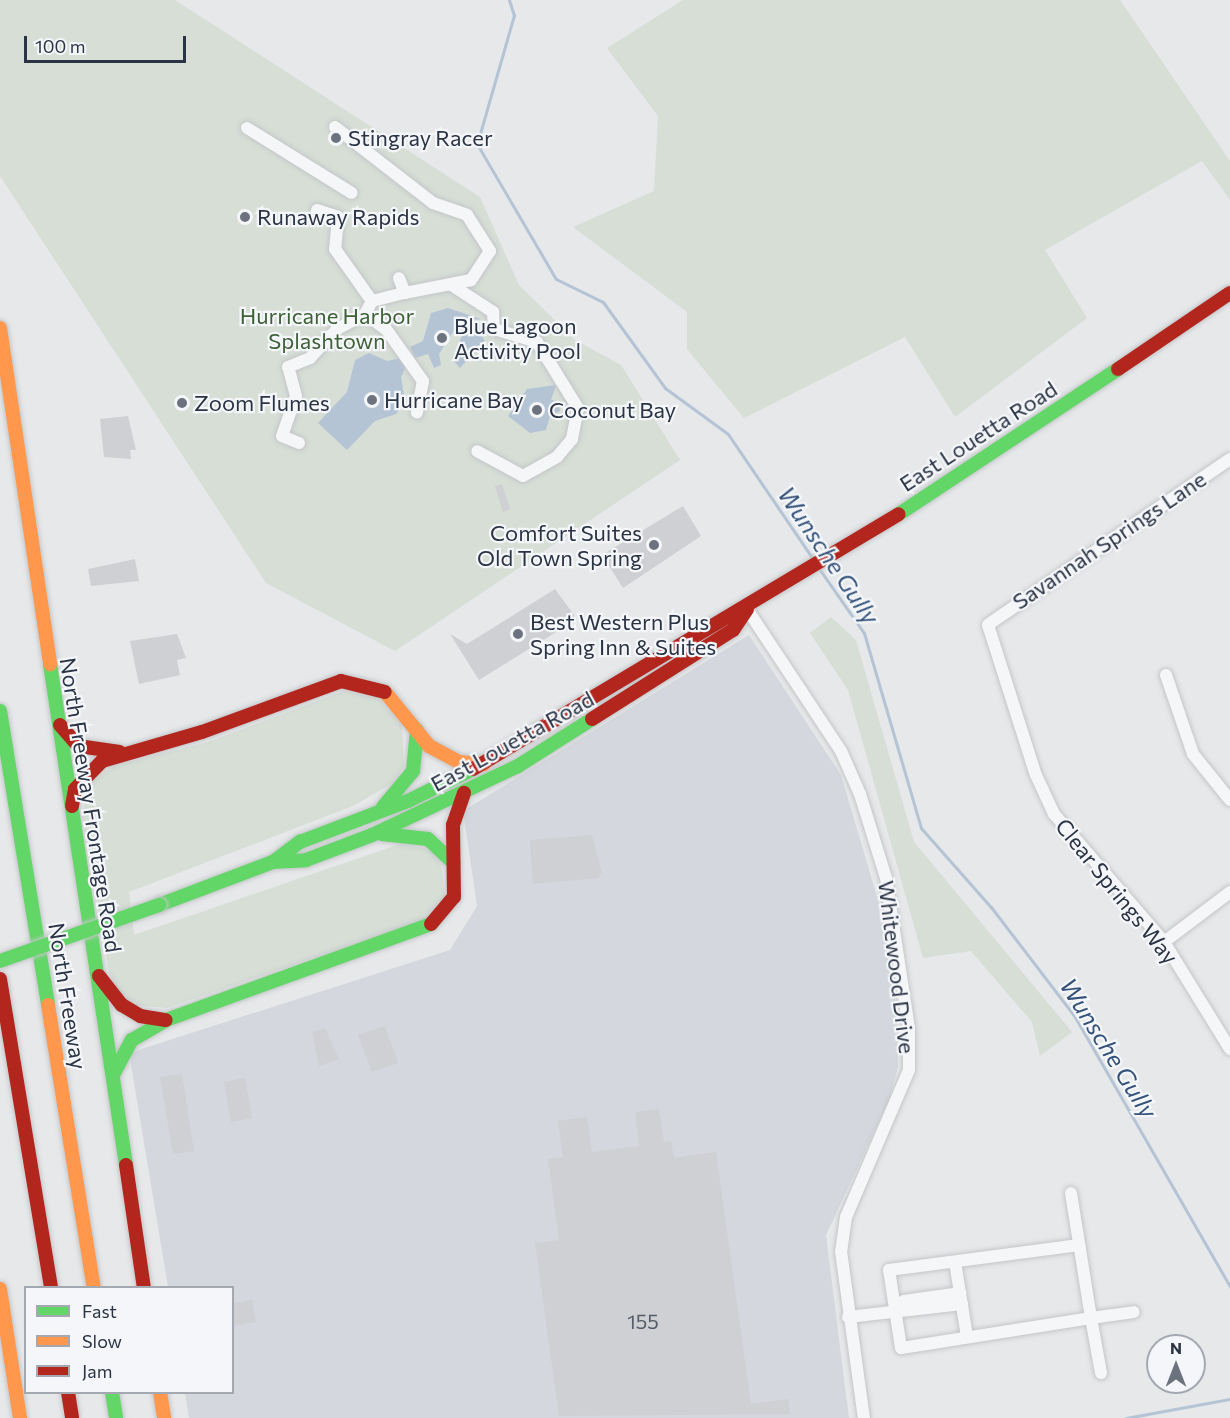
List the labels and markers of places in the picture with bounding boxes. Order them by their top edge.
place label: Stingray Racer [348,125,493,151]
marker: Stingray Racer [329,131,343,145]
place label: Runaway Rapids [257,204,420,230]
marker: Runaway Rapids [238,210,252,224]
place label: Blue Lagoon Activity Pool [454,312,581,364]
marker: Blue Lagoon Activity Pool [435,331,449,345]
place label: Hurricane Bay [384,387,524,413]
place label: Zoom Flumes [194,390,330,416]
marker: Hurricane Bay [365,393,379,407]
marker: Zoom Flumes [175,396,189,410]
place label: Coconut Bay [549,397,676,423]
marker: Coconut Bay [530,403,544,417]
place label: Comfort Suites Old Town Spring [477,519,642,570]
marker: Comfort Suites Old Town Spring [647,538,661,552]
place label: Best Western Plus Spring Inn & Suites [530,608,716,660]
marker: Best Western Plus Spring Inn & Suites [511,627,525,641]

